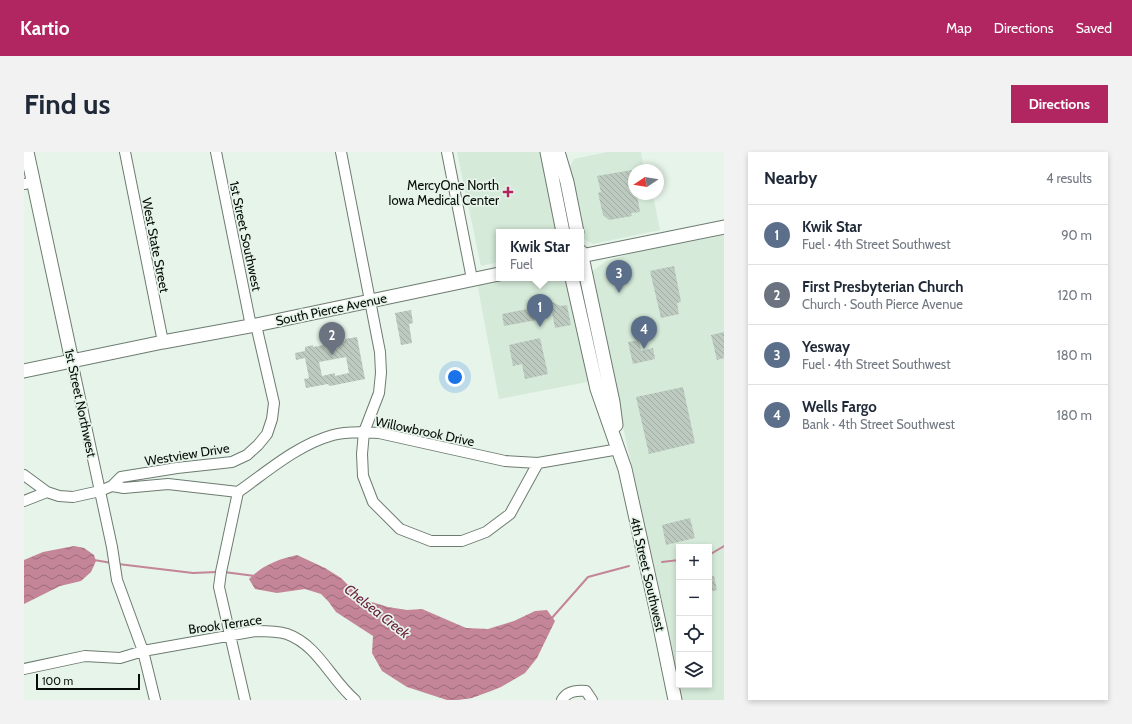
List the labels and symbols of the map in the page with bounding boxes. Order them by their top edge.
north arrow [628,164,664,200]
place label: MercyOne North Iowa Medical Center [388,177,500,208]
street label: 1st Street Southwest [227,180,266,293]
marker: MercyOne North Iowa Medical Center [502,186,514,198]
street label: West State Street [139,196,173,294]
pin: 3 [606,260,632,293]
street label: South Pierce Avenue [274,289,388,329]
pin: 1 [527,294,553,327]
pin: 4 [631,316,657,349]
pin: 2 [319,322,345,355]
street label: 1st Street Northwest [62,347,100,459]
your location [445,367,465,387]
street label: Willowbrook Drive [374,413,476,449]
street label: Westview Drive [144,439,231,469]
street label: 4th Street Southwest [627,515,669,633]
water label: Chelsea Creek [341,580,414,643]
street label: Brook Terrace [187,611,263,637]
scale bar [36,672,140,691]

